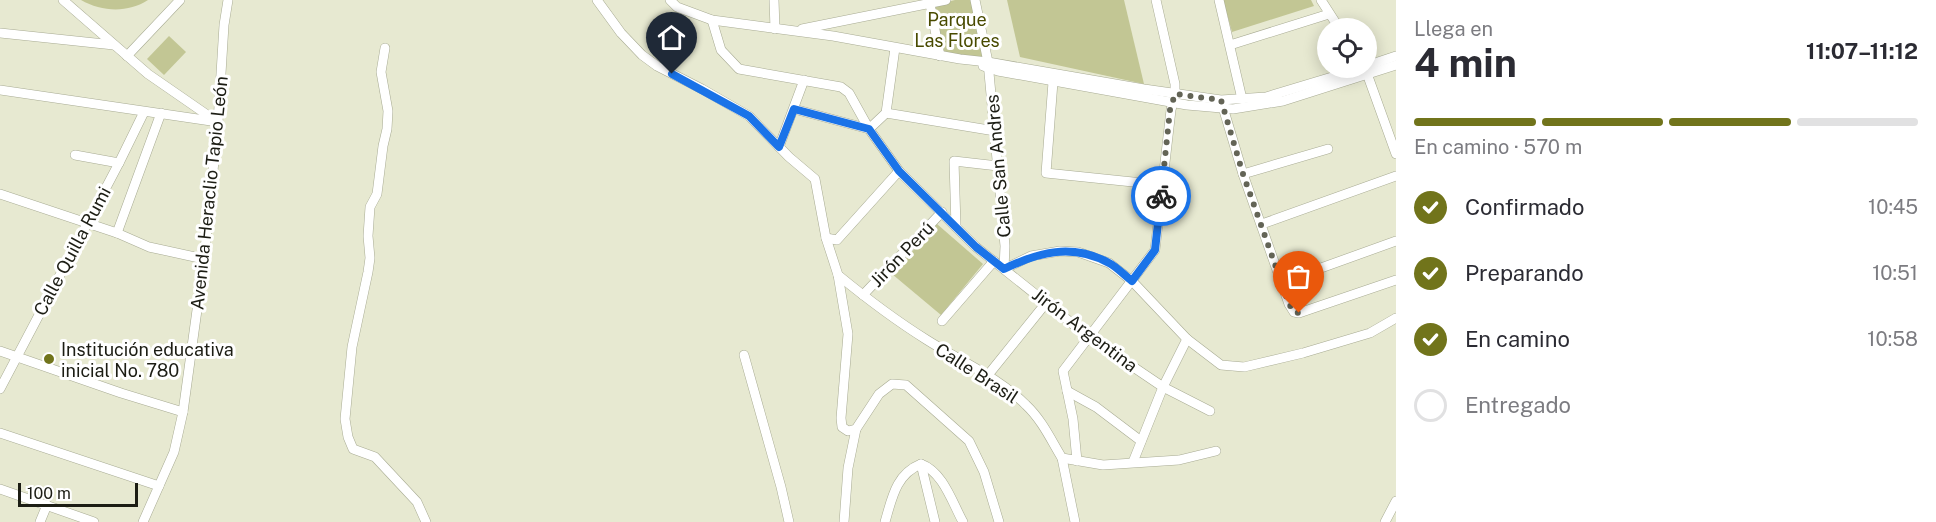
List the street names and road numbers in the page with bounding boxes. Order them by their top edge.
street label: Avenida Heraclio Tapio León [186,75,232,311]
street label: Calle San Andres [981,93,1015,239]
street label: Calle Quilla Rumi [29,183,115,319]
street label: Jirón Perú [866,217,938,291]
street label: Jirón Argentina [1028,284,1142,376]
street label: Calle Brasil [932,338,1022,408]

